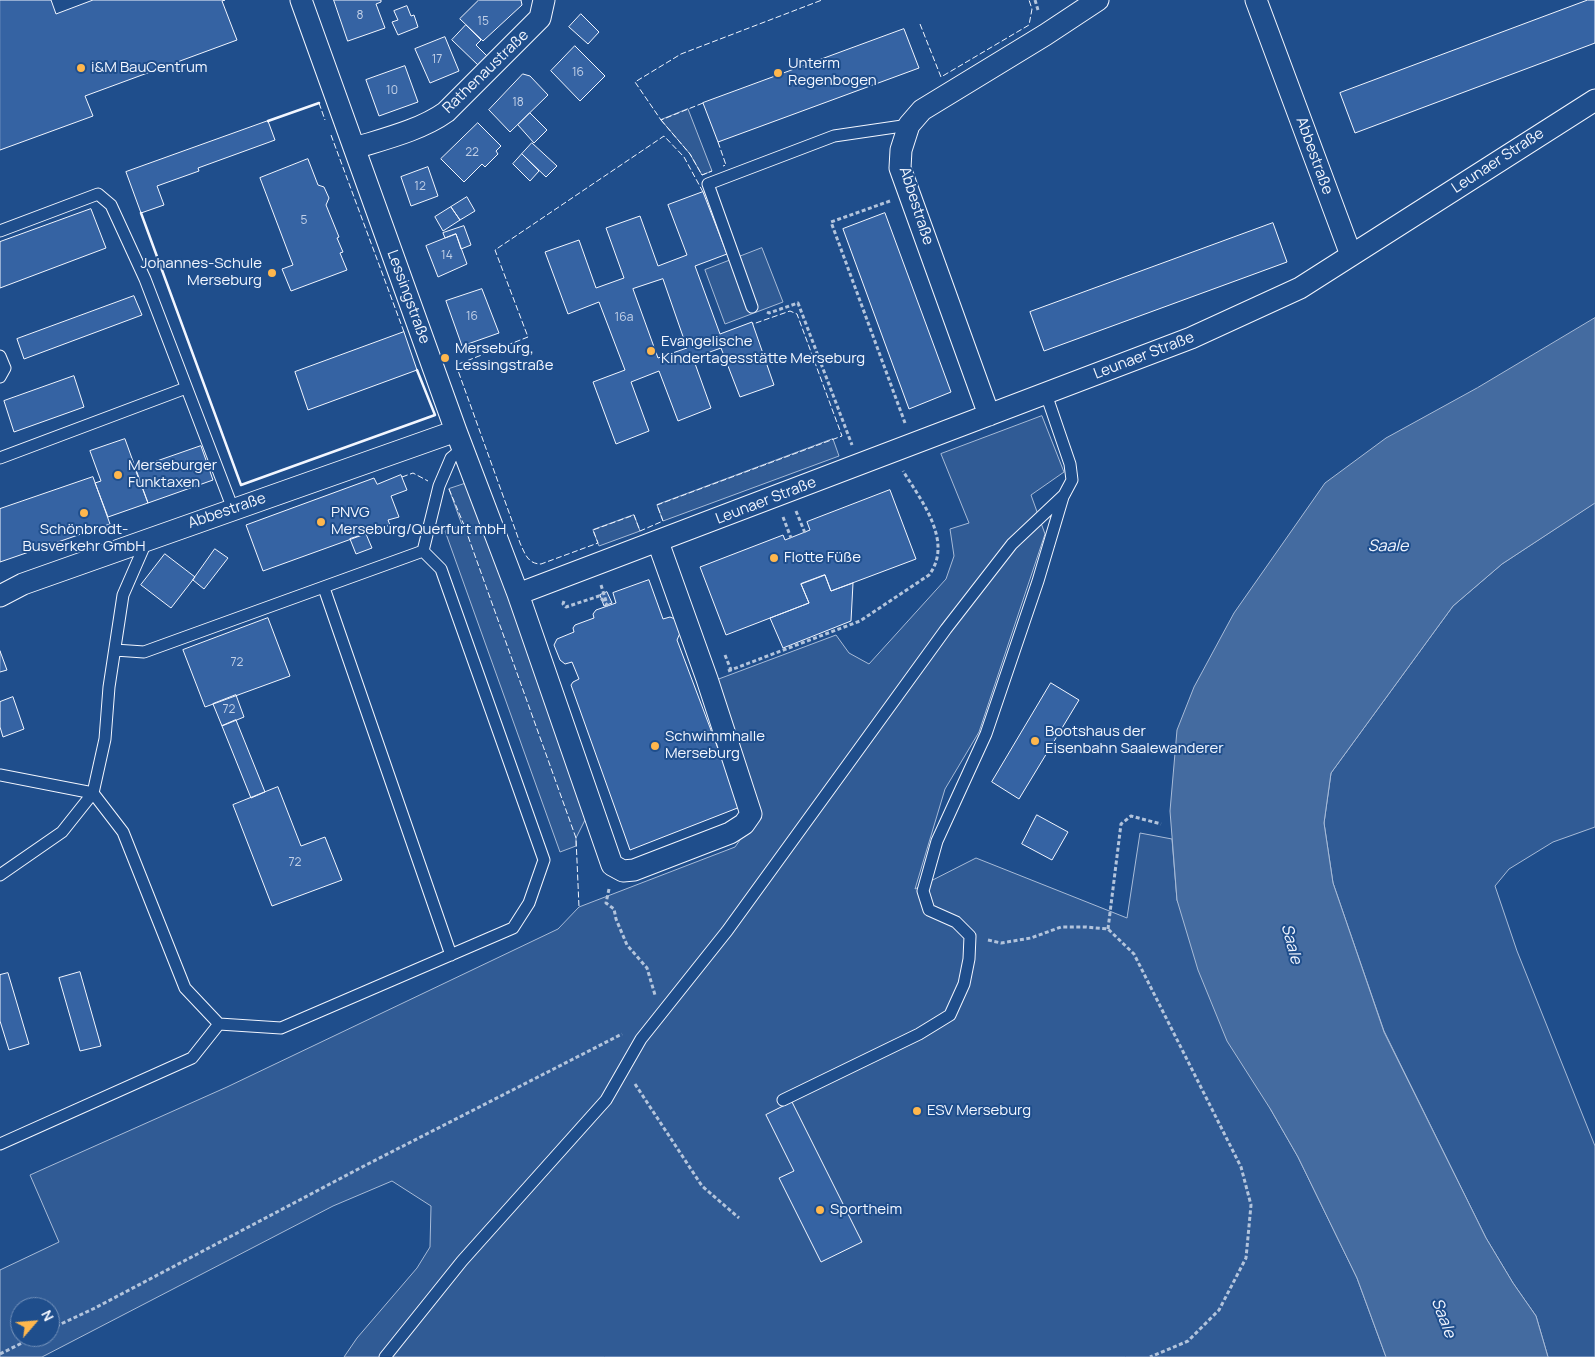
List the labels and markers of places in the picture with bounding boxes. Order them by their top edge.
place label: Unterm Regenbogen [788,55,877,90]
place label: i&M BauCentrum [91,59,208,77]
marker: i&M BauCentrum [75,62,87,74]
marker: Unterm Regenbogen [772,67,784,79]
place label: Johannes-Schule Merseburg [141,255,262,290]
marker: Johannes-Schule Merseburg [266,267,278,279]
place label: Evangelische Kindertagesstätte Merseburg [661,333,865,368]
place label: Merseburg, Lessingstraße [455,340,554,375]
marker: Evangelische Kindertagesstätte Merseburg [645,345,657,357]
marker: Merseburg, Lessingstraße [439,352,451,364]
place label: Merseburger Funktaxen [128,457,217,492]
marker: Merseburger Funktaxen [112,469,124,481]
place label: PNVG Merseburg/Querfurt mbH [331,504,506,539]
marker: Schönbrodt- Busverkehr GmbH [78,507,90,519]
marker: PNVG Merseburg/Querfurt mbH [315,516,327,528]
place label: Schönbrodt- Busverkehr GmbH [23,521,145,556]
place label: Flotte Füße [784,549,861,567]
marker: Flotte Füße [768,552,780,564]
place label: Bootshaus der Eisenbahn Saalewanderer [1045,723,1224,758]
place label: Schwimmhalle Merseburg [665,728,765,763]
marker: Bootshaus der Eisenbahn Saalewanderer [1029,735,1041,747]
marker: Schwimmhalle Merseburg [649,740,661,752]
place label: ESV Merseburg [927,1102,1031,1120]
marker: ESV Merseburg [911,1105,923,1117]
place label: Sportheim [830,1201,902,1219]
marker: Sportheim [814,1204,826,1216]

